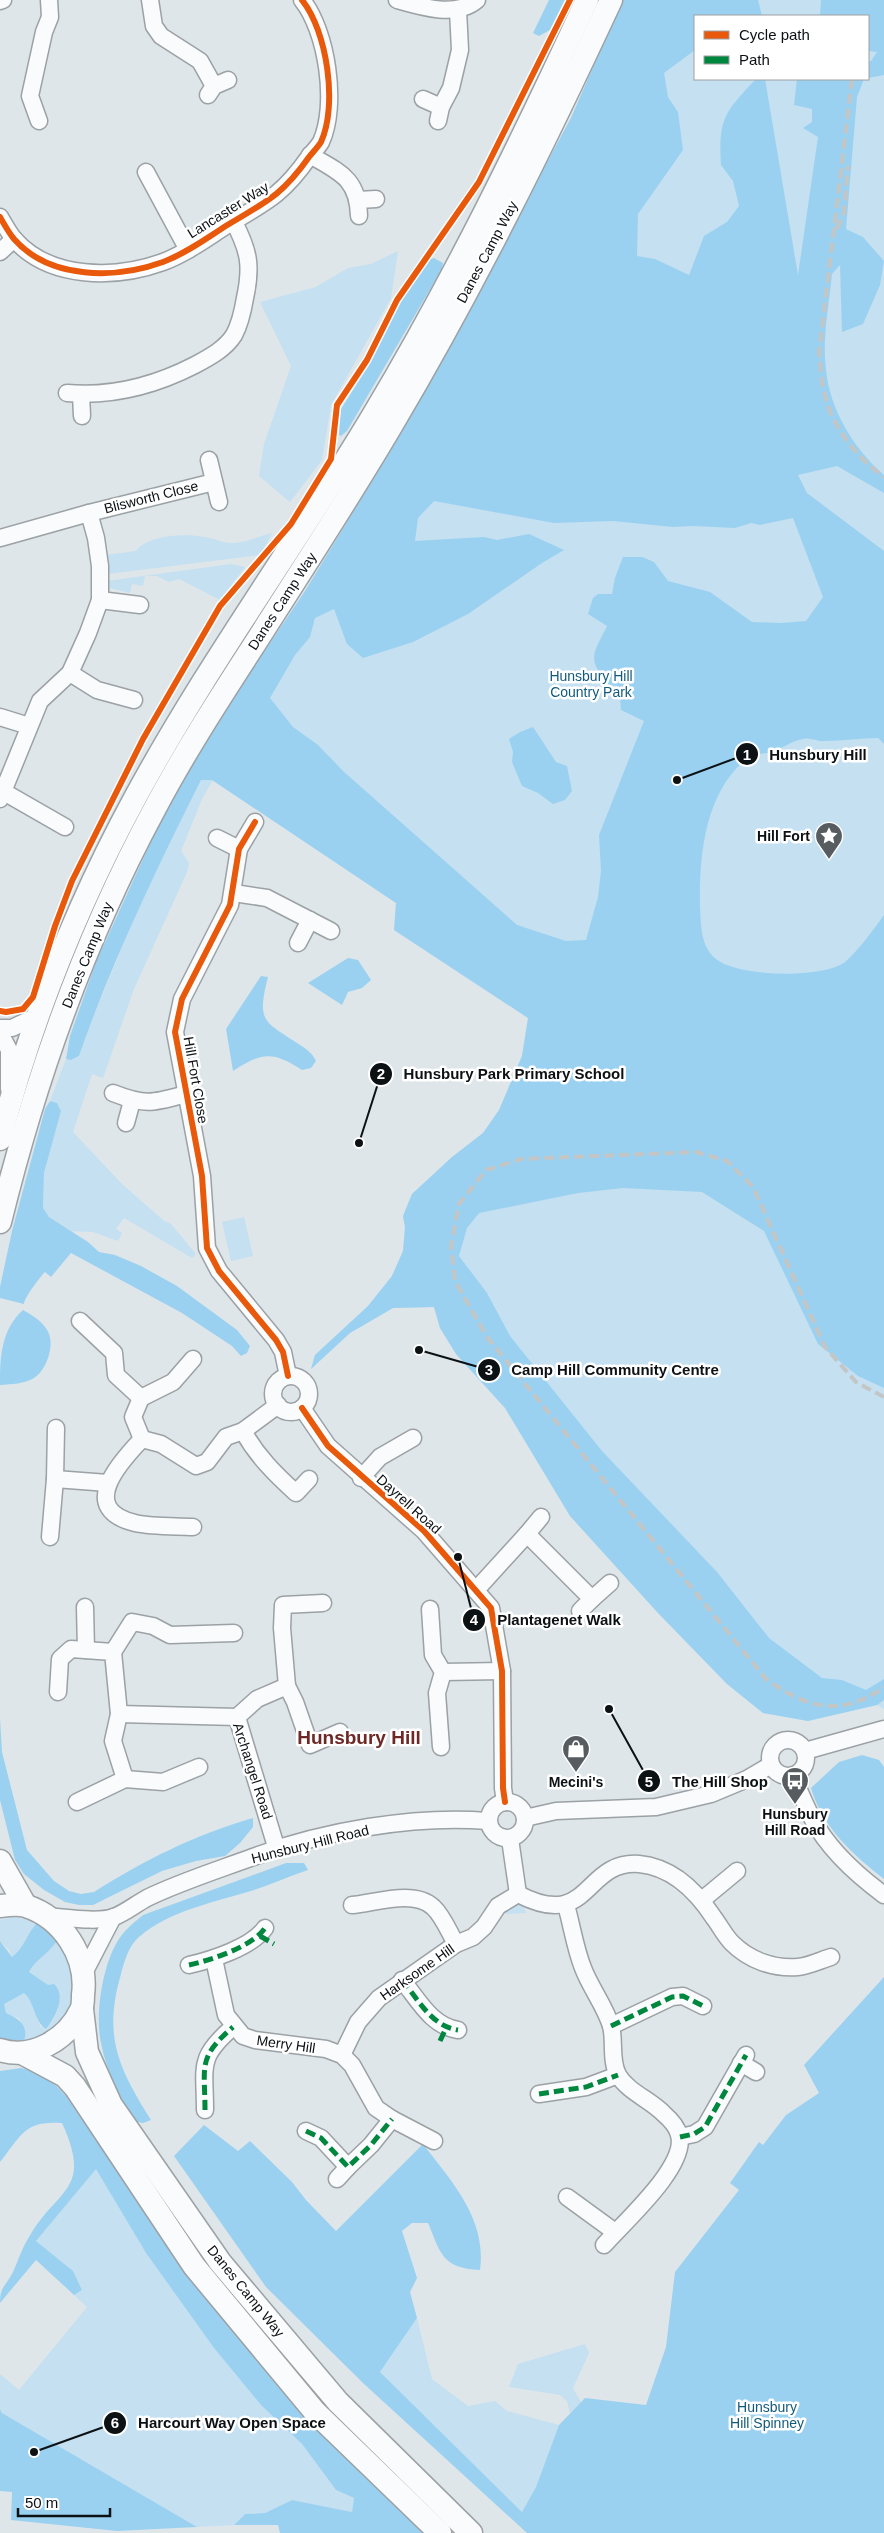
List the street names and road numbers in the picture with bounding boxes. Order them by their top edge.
street label: Lancaster Way [184,179,272,241]
street label: Danes Camp Way [453,198,521,306]
street label: Blisworth Close [102,478,200,516]
street label: Danes Camp Way [244,549,320,653]
street label: Danes Camp Way [58,900,116,1010]
street label: Hill Fort Close [180,1035,212,1125]
street label: Dayrell Road [374,1471,444,1537]
street label: Archangel Road [230,1721,276,1821]
street label: Hunsbury Hill Road [250,1822,370,1866]
street label: Harksome Hill [377,1940,457,2004]
street label: Merry Hill [256,2032,316,2056]
street label: Danes Camp Way [204,2242,288,2340]

